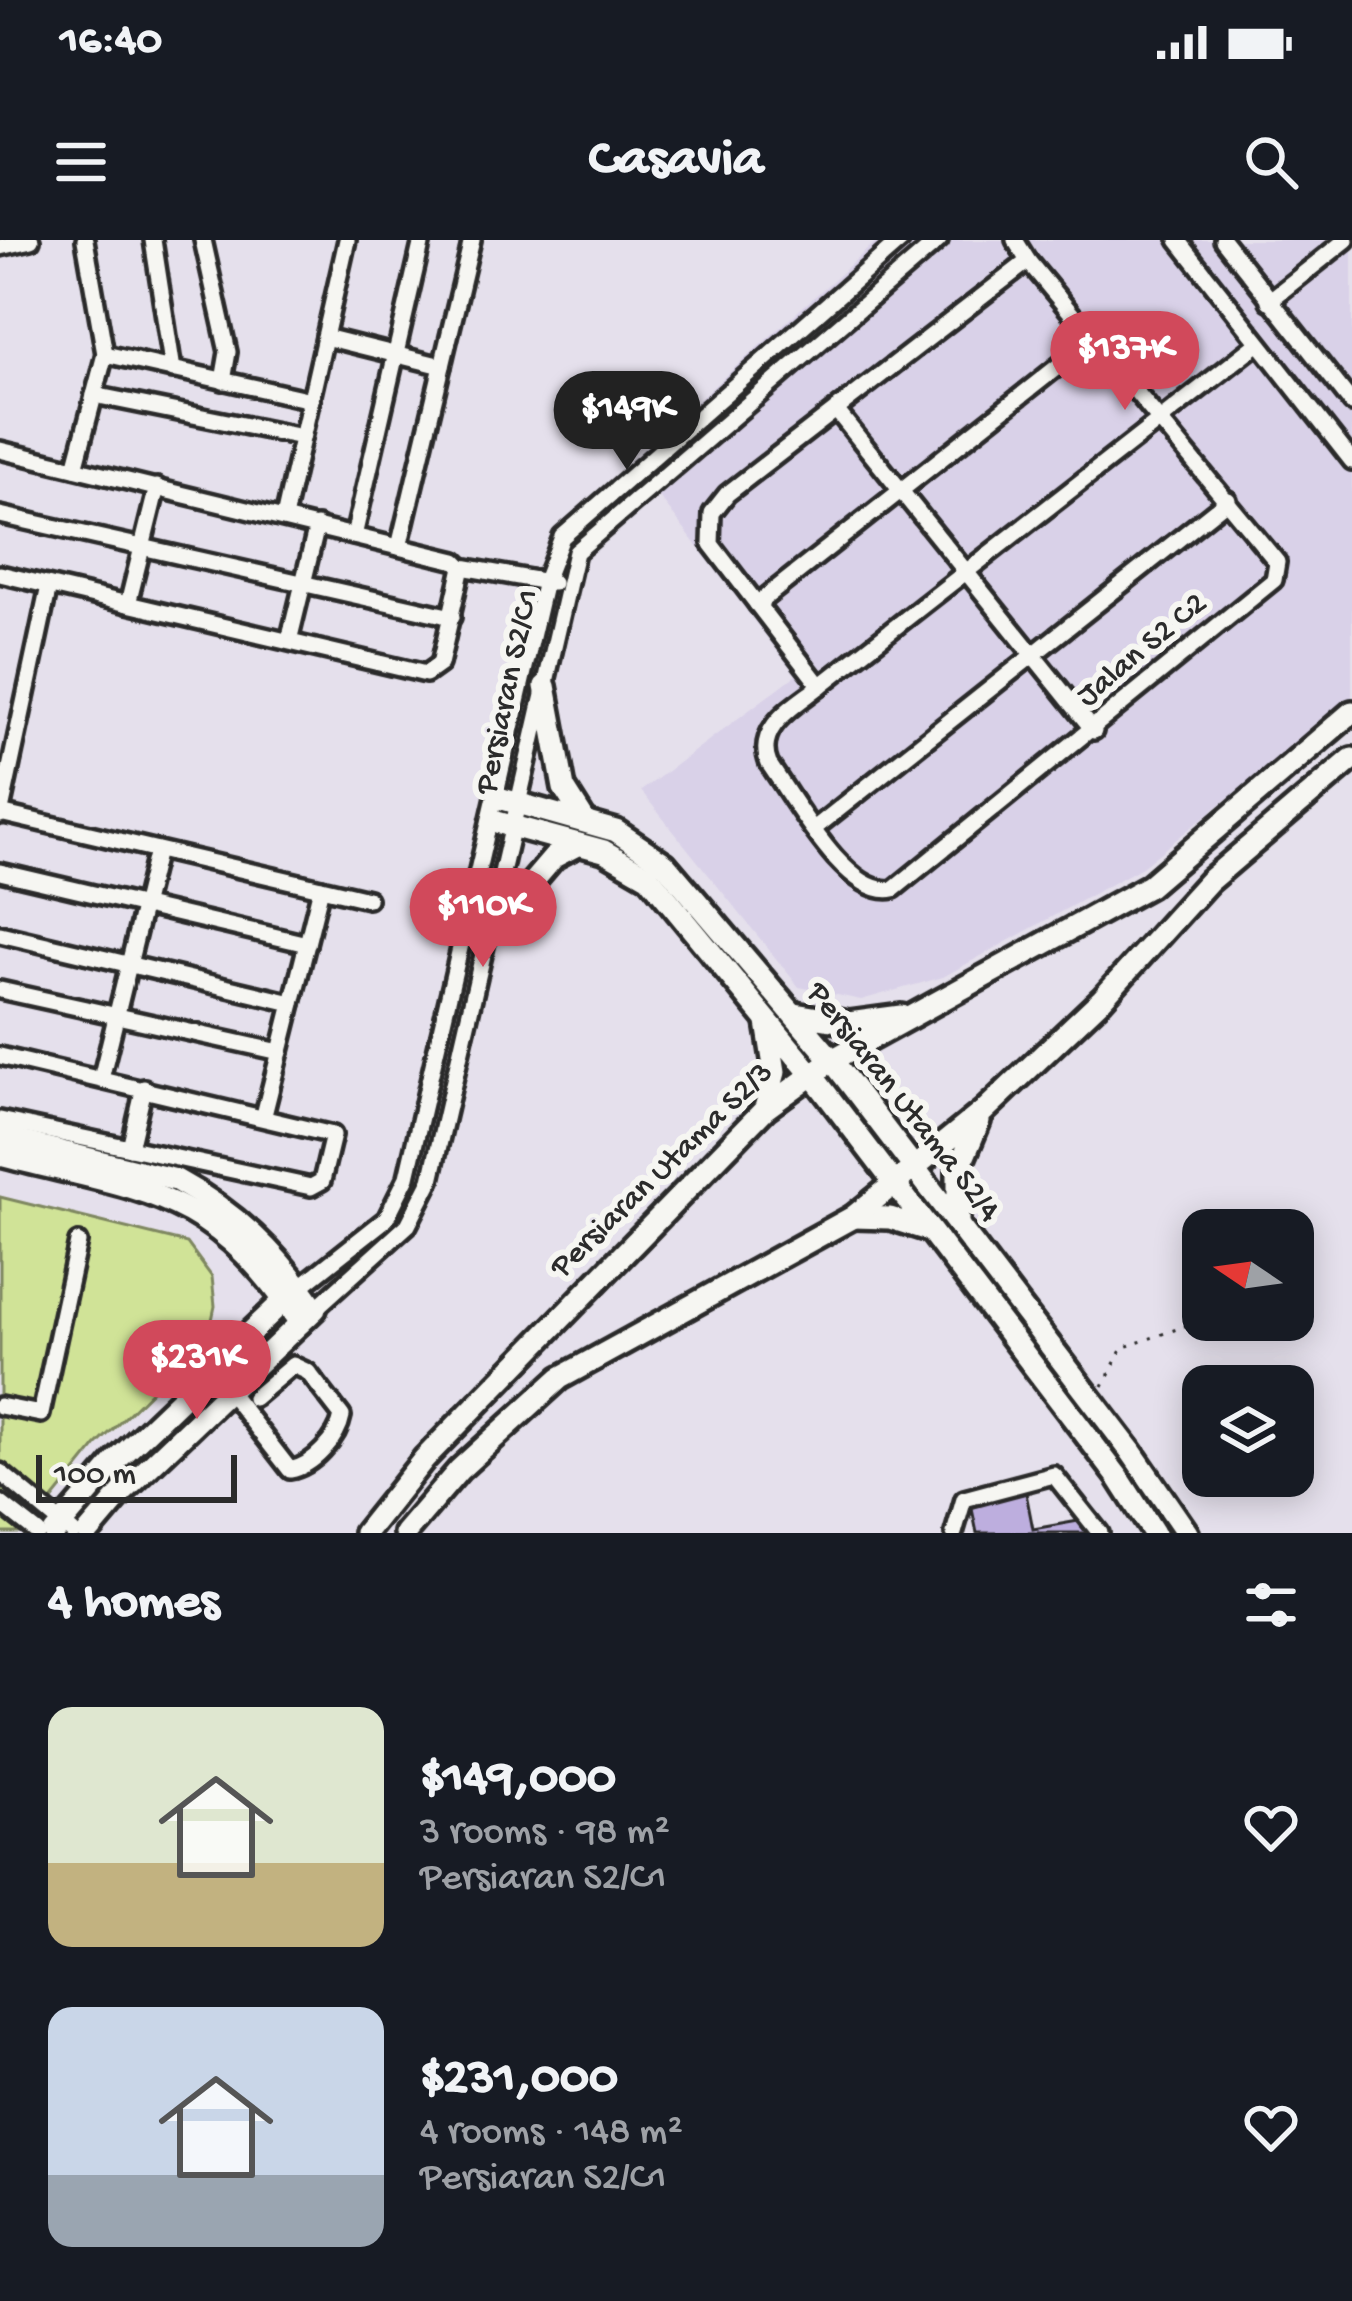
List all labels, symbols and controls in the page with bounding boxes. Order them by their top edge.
text: 16:40 [60,16,162,69]
icon: menu [48,129,114,195]
icon: search [1238,129,1304,195]
text: Casavia [589,130,763,194]
pin: $137K [1041,311,1209,413]
text: $137K [1077,327,1173,373]
pin: $149K [543,371,711,473]
text: $149K [581,387,673,433]
street label: Persiaran S2/C1 [469,586,549,799]
street label: Jalan S2 C2 [1070,586,1216,716]
pin: $110K [399,868,567,970]
text: $110K [437,884,529,930]
street label: Persiaran Utama S2/4 [796,975,1008,1231]
street label: Persiaran Utama S2/3 [543,1055,782,1288]
north arrow [1182,1209,1314,1341]
map controls [1182,1209,1314,1497]
pin: $231K [113,1320,281,1422]
text: $231K [150,1336,244,1382]
button: layers [1182,1365,1314,1497]
scale bar [36,1449,237,1502]
text: 100 m [54,1457,136,1495]
icon: filters [1238,1572,1304,1638]
text: 4 homes [48,1575,219,1635]
text: $149,000 [420,1751,616,1811]
icon: home [144,1755,288,1899]
icon: heart [1238,1794,1304,1860]
text: 3 rooms · 98 m² [420,1811,670,1857]
text: Persiaran S2/C1 [420,1857,667,1903]
text: $231,000 [420,2051,618,2111]
icon: home [144,2055,288,2199]
icon: heart [1238,2094,1304,2160]
text: 4 rooms · 148 m² [420,2111,683,2157]
text: Persiaran S2/C1 [420,2157,667,2203]

